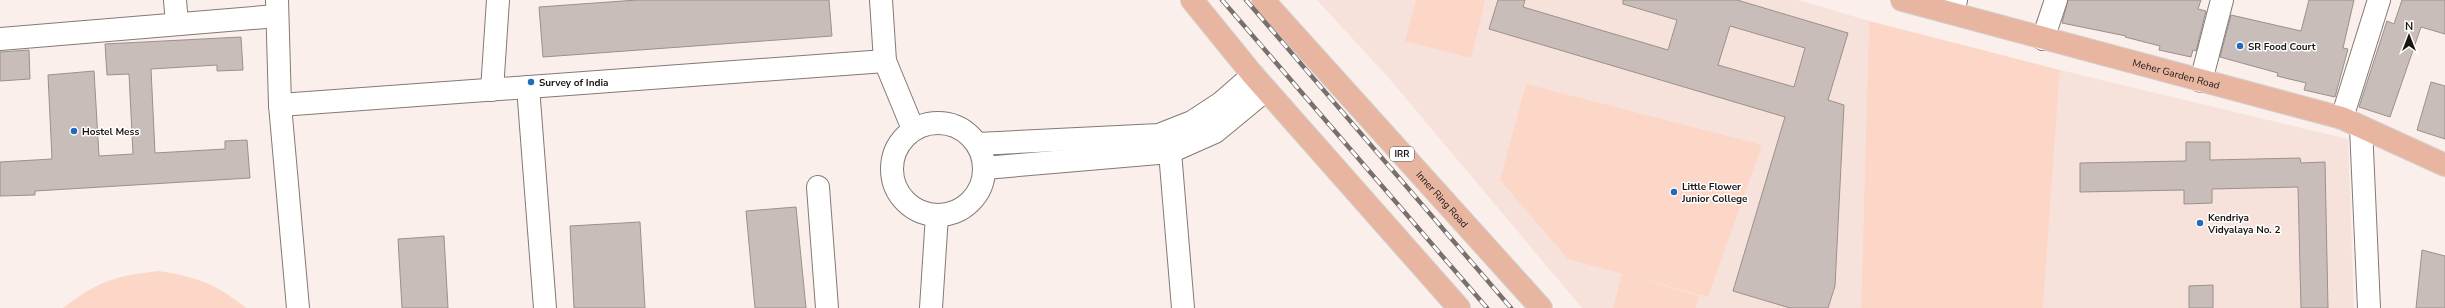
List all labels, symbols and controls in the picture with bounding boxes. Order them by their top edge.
north arrow [2389,16,2429,56]
text: N [2405,19,2413,34]
place label: SR Food Court [2248,40,2316,54]
marker: SR Food Court [2235,41,2245,51]
street label: Meher Garden Road [2131,56,2221,93]
place label: Survey of India [539,76,609,90]
marker: Survey of India [526,77,536,87]
place label: Hostel Mess [82,125,139,139]
marker: Hostel Mess [69,126,79,136]
road number: IRR [1390,147,1414,161]
street label: Inner Ring Road [1413,168,1471,231]
place label: Little Flower Junior College [1681,180,1748,206]
marker: Little Flower Junior College [1669,187,1679,197]
place label: Kendriya Vidyalaya No. 2 [2207,211,2281,237]
marker: Kendriya Vidyalaya No. 2 [2195,218,2205,228]

